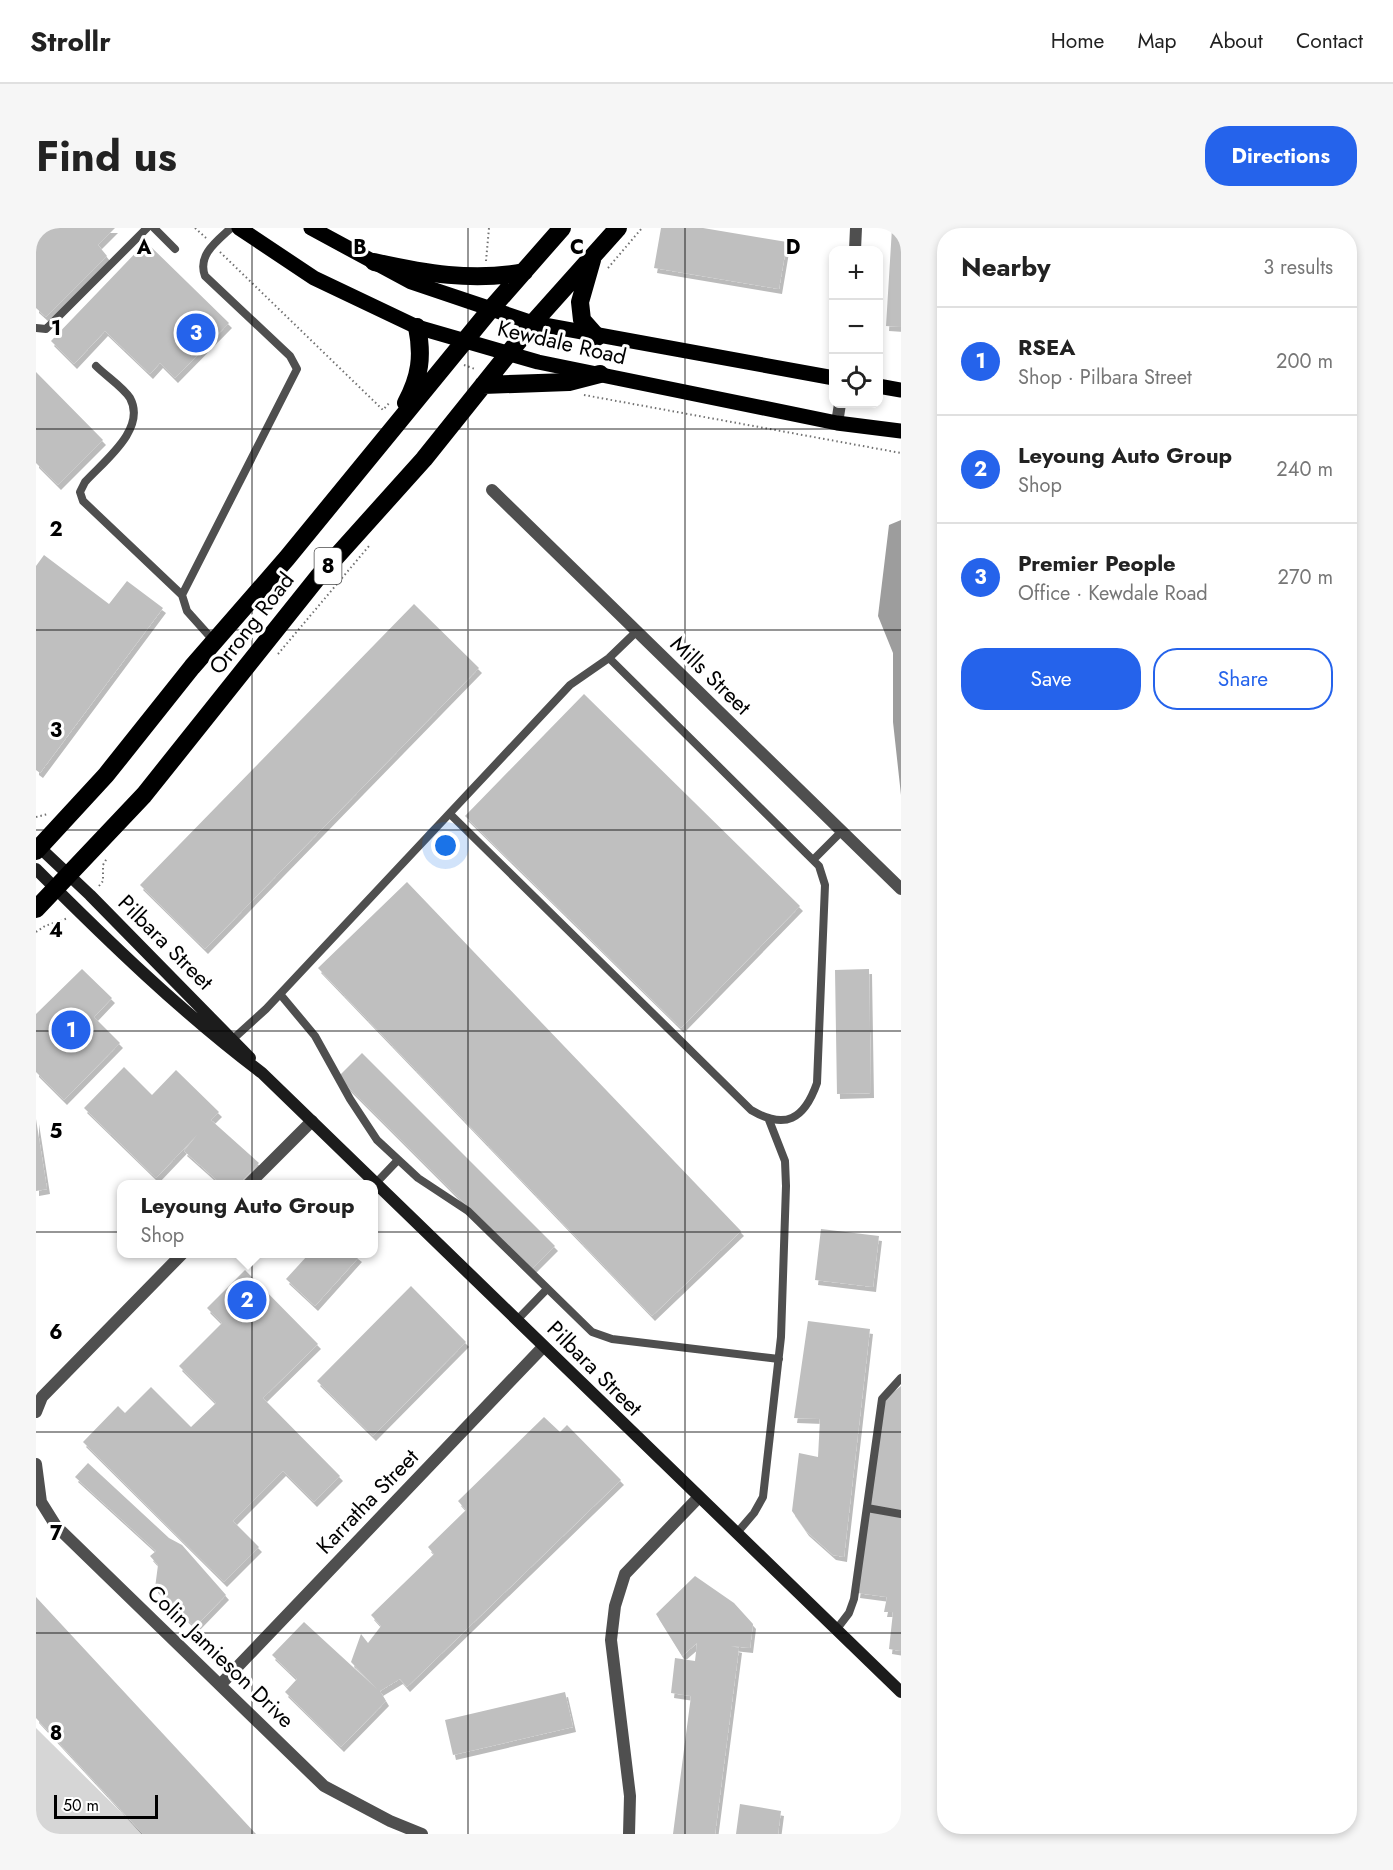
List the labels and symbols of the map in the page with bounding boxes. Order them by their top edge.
text: A [136,233,152,262]
text: B [353,233,367,262]
text: C [570,233,584,262]
text: D [786,233,800,262]
pin: 3 [176,310,216,356]
street label: Kewdale Road [494,312,630,372]
text: 1 [51,314,61,343]
text: 2 [49,515,63,544]
road number: 8 [314,548,342,584]
street label: Orrong Road [201,565,301,681]
street label: Mills Street [663,628,759,722]
text: 3 [50,716,62,745]
your location [431,831,460,860]
street label: Pilbara Street [111,887,221,997]
text: 4 [49,916,63,945]
pin: 1 [51,1008,90,1052]
text: 5 [50,1117,63,1146]
pin: 2 [228,1278,266,1322]
street label: Pilbara Street [540,1313,650,1423]
text: 6 [49,1318,63,1347]
street label: Karratha Street [309,1441,426,1561]
text: 7 [50,1519,63,1548]
street label: Colin Jamieson Drive [140,1577,302,1735]
text: 8 [50,1719,62,1748]
scale bar [54,1792,158,1820]

